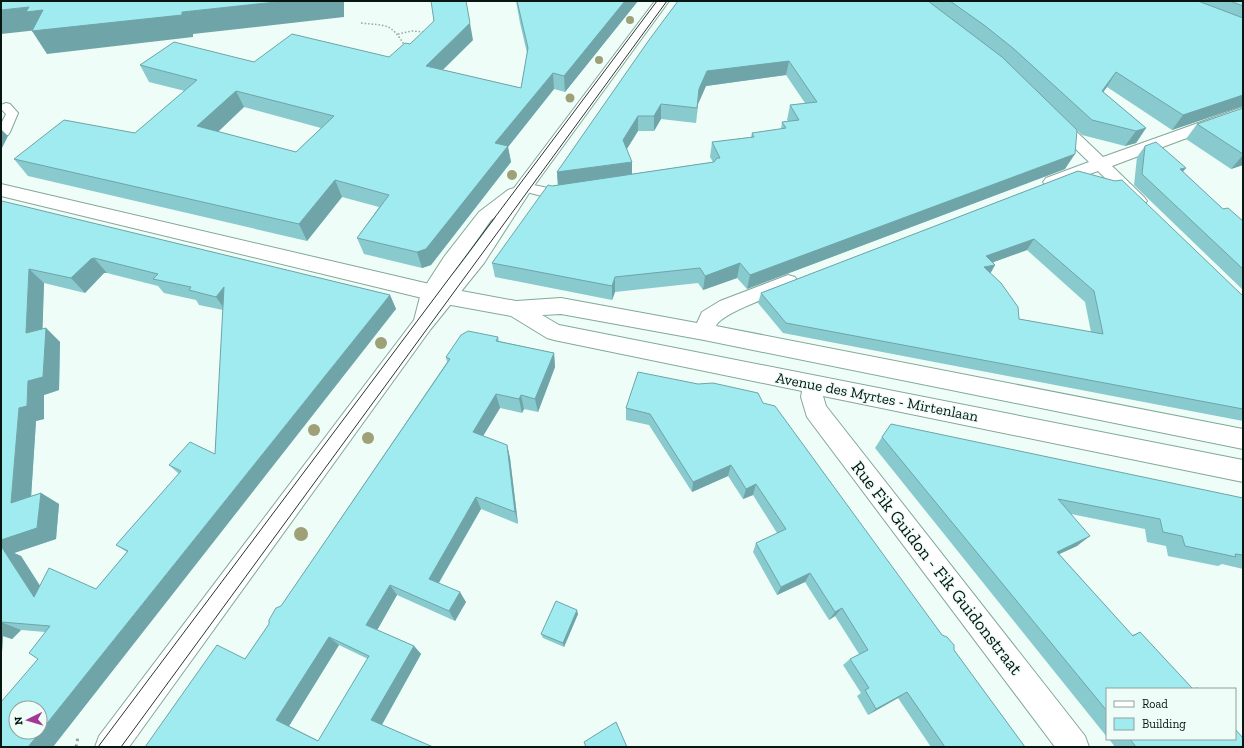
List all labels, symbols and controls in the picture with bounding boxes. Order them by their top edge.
street label: Avenue des Myrtes - Mirtenlaan [774,369,980,426]
street label: Rue Fik Guidon - Fik Guidonstraat [847,457,1028,680]
legend [1106,688,1236,740]
text: Road [1142,697,1168,711]
north arrow [8,700,48,740]
text: N [12,715,25,726]
text: Building [1142,717,1186,731]

